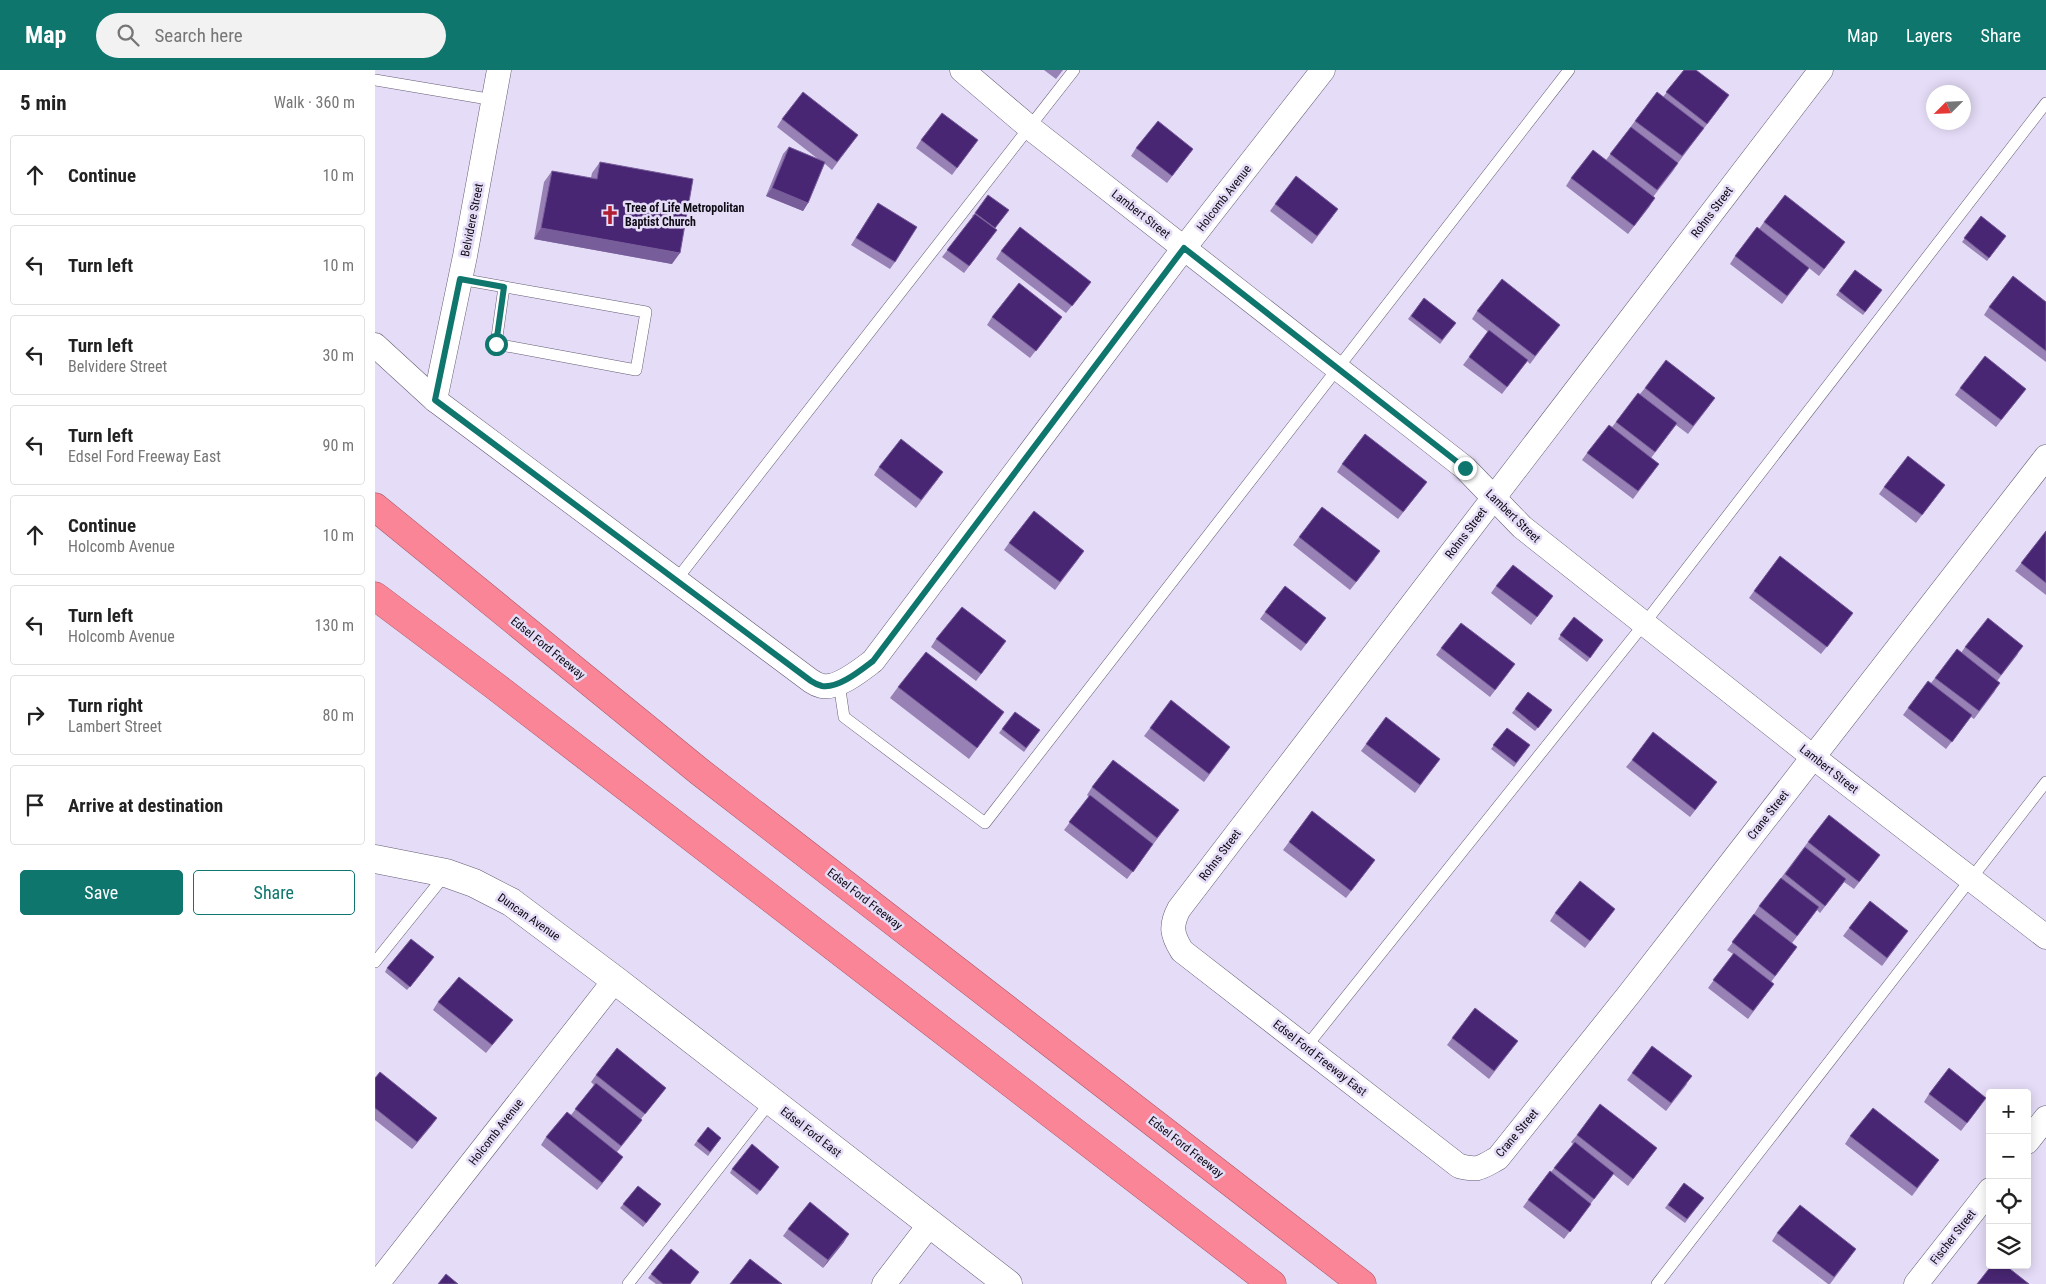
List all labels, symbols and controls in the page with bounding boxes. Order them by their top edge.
search box [96,13,446,58]
text: Map [25,21,66,49]
icon: search [114,21,142,49]
text: Search here [154,24,243,47]
text: Map [1847,25,1878,46]
text: Layers [1906,25,1953,46]
text: Share [1981,25,2021,46]
north arrow [1926,85,1971,130]
text: 5 min [20,91,67,115]
text: Walk · 360 m [274,93,355,112]
icon: ahead [21,161,49,189]
street label: Holcomb Avenue [1194,162,1254,234]
text: Continue [68,164,136,187]
text: 10 m [322,166,354,185]
street label: Belvidere Street [458,182,486,258]
street label: Rohns Street [1688,183,1736,240]
street label: Lambert Street [1109,187,1173,241]
place label: Tree of Life Metropolitan Baptist Church [625,201,745,229]
church icon: Tree of Life Metropolitan Baptist Church [599,204,621,226]
icon: left [21,251,49,279]
text: Turn left [68,254,133,277]
text: 10 m [322,256,354,275]
route start [485,333,508,356]
text: Turn left [68,334,133,357]
icon: left [21,341,49,369]
text: 30 m [322,346,354,365]
text: Belvidere Street [68,357,167,376]
text: Turn left [68,424,133,447]
icon: left [21,431,49,459]
text: 90 m [322,436,354,455]
text: Edsel Ford Freeway East [68,447,221,466]
route end [1454,457,1477,480]
street label: Lambert Street [1483,487,1544,546]
street label: Rohns Street [1442,504,1490,561]
text: Continue [68,514,136,537]
icon: ahead [21,521,49,549]
text: 10 m [322,526,354,545]
text: Holcomb Avenue [68,537,175,556]
text: Turn left [68,604,133,627]
icon: left [21,611,49,639]
street label: Edsel Ford Freeway [508,614,588,682]
text: 130 m [315,616,354,635]
text: Holcomb Avenue [68,627,175,646]
text: Turn right [68,694,143,717]
icon: right [21,701,49,729]
text: 80 m [322,706,354,725]
text: Lambert Street [68,717,162,736]
street label: Lambert Street [1797,742,1861,796]
street label: Crane Street [1745,787,1792,842]
icon: arrive [21,791,49,819]
text: Arrive at destination [68,794,223,817]
street label: Rohns Street [1196,826,1244,883]
street label: Edsel Ford Freeway [825,865,905,933]
button: Save [20,870,183,915]
button: Share [193,870,355,915]
street label: Duncan Avenue [495,890,563,944]
street label: Edsel Ford Freeway East [1270,1017,1370,1099]
map controls [1986,1089,2031,1269]
button: + [1986,1089,2031,1134]
street label: Holcomb Avenue [466,1096,526,1168]
street label: Edsel Ford East [778,1104,844,1160]
street label: Crane Street [1493,1106,1541,1160]
street label: Edsel Ford Freeway [1146,1113,1226,1181]
button: − [1986,1134,2031,1179]
button: locate [1986,1179,2031,1224]
street label: Fischer Street [1927,1207,1979,1267]
button: layers [1986,1224,2031,1269]

